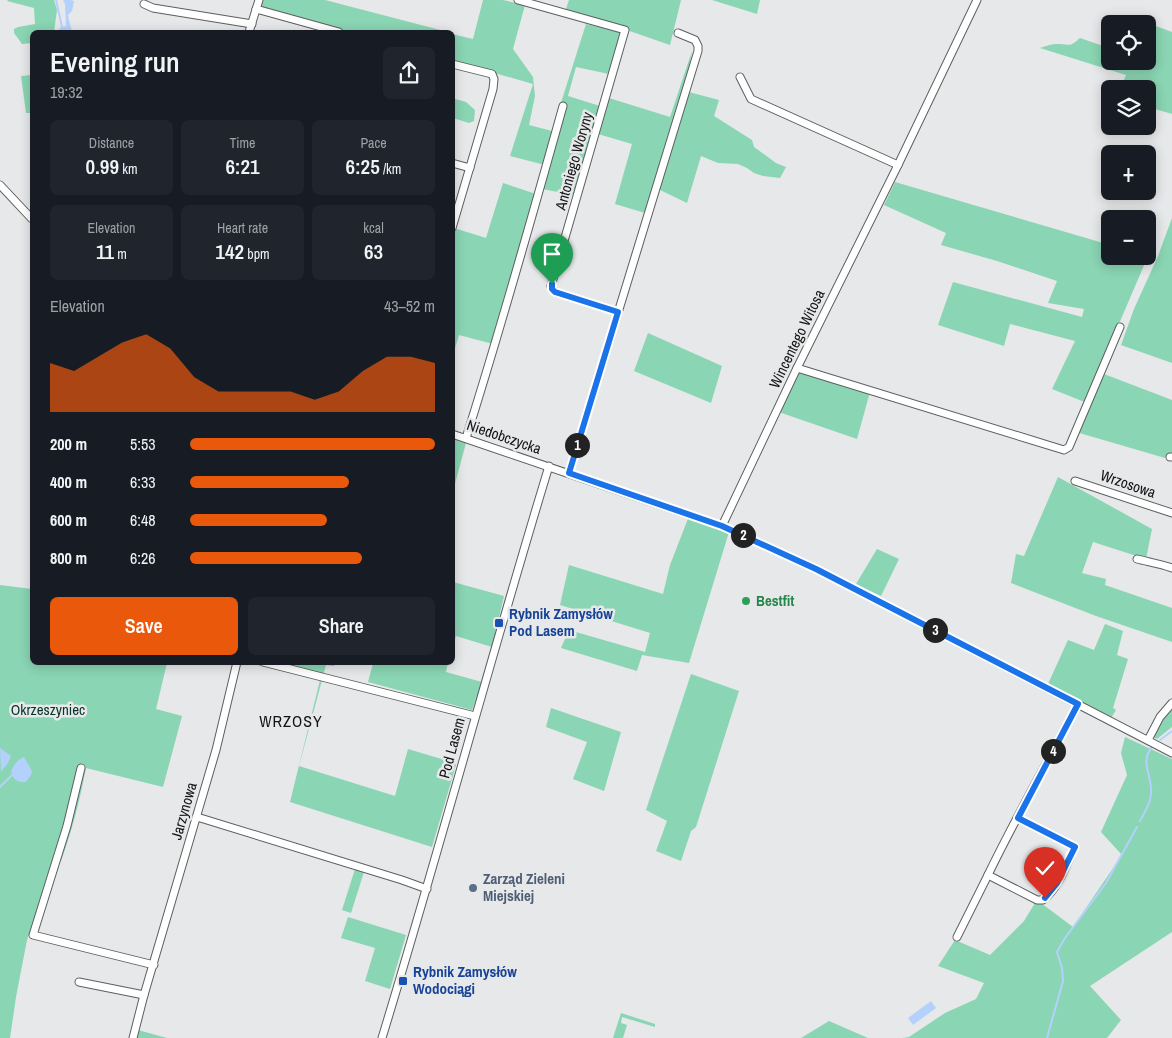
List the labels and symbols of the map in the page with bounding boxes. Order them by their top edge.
street label: Antoniego Woryny [549,109,598,213]
pin [531,233,573,284]
street label: Wincentego Witosa [764,286,830,392]
street label: Niedobczycka [464,414,544,459]
pin: 1 [564,432,590,458]
street label: Wrzosowa [1098,464,1159,503]
pin: 2 [730,522,756,548]
place label: Bestfit [756,590,794,611]
marker: Bestfit [740,595,752,607]
place label: Rybnik Zamysłów Pod Lasem [509,603,613,641]
marker: Rybnik Zamysłów Pod Lasem [493,617,505,629]
pin: 3 [922,618,948,642]
park label: Okrzeszyniec [11,699,85,720]
district label: WRZOSY [259,710,323,732]
street label: Pod Lasem [433,715,470,781]
pin: 4 [1040,738,1066,764]
street label: Jarzynowa [165,780,202,842]
pin [1024,847,1066,898]
place label: Zarząd Zieleni Miejskiej [483,868,565,906]
marker: Zarząd Zieleni Miejskiej [467,882,479,894]
place label: Rybnik Zamysłów Wodociągi [413,961,517,999]
marker: Rybnik Zamysłów Wodociągi [397,975,409,987]

